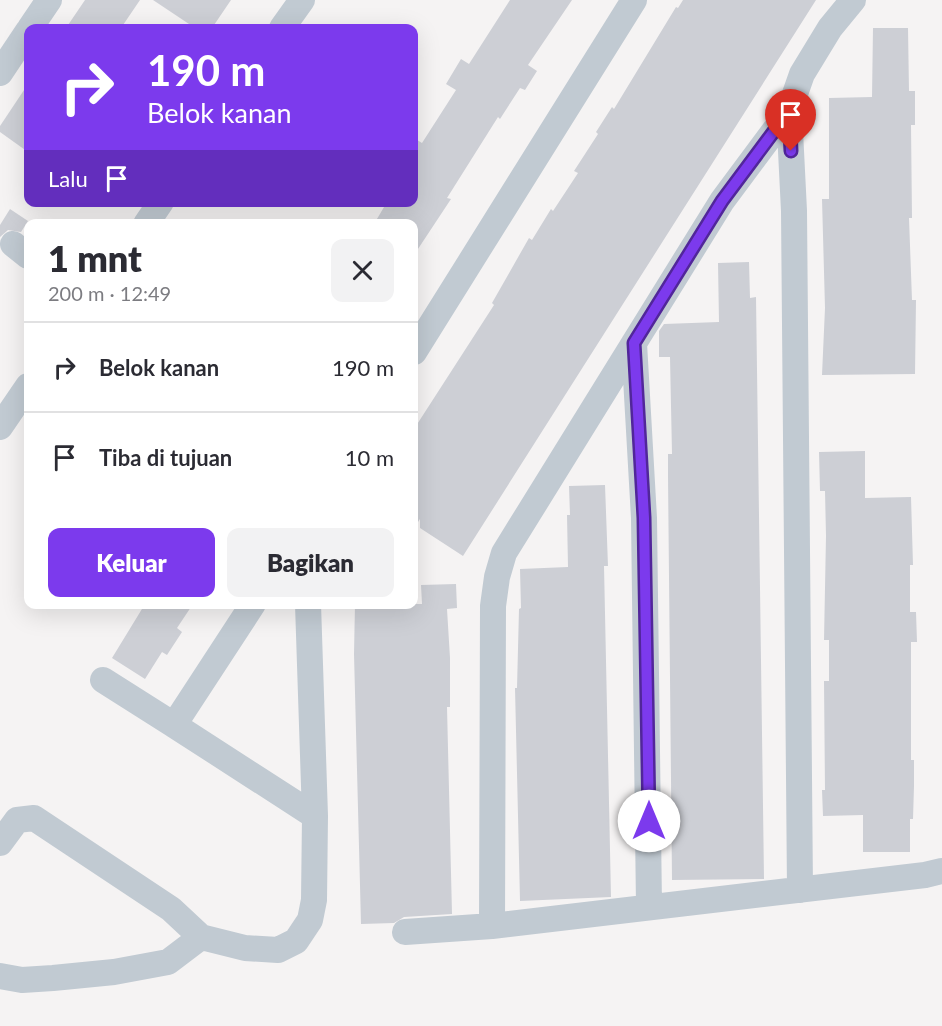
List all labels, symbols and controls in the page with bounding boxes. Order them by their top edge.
text: 190 m [147,45,265,95]
icon: right [48,48,126,126]
pin [765,89,816,151]
text: Belok kanan [147,96,292,129]
icon: arrive [774,98,807,131]
icon: arrive [100,162,133,195]
text: Lalu [48,165,88,192]
text: 1 mnt [48,236,142,280]
button: close [331,239,394,302]
text: 200 m · 12:49 [48,281,171,305]
icon: right [48,351,81,384]
text: Belok kanan [99,354,219,381]
text: 190 m [332,354,394,381]
icon: arrive [48,441,81,474]
text: Tiba di tujuan [99,444,232,471]
text: 10 m [345,444,394,471]
button: Keluar [48,528,215,597]
button: Bagikan [227,528,394,597]
position arrow [617,789,681,853]

